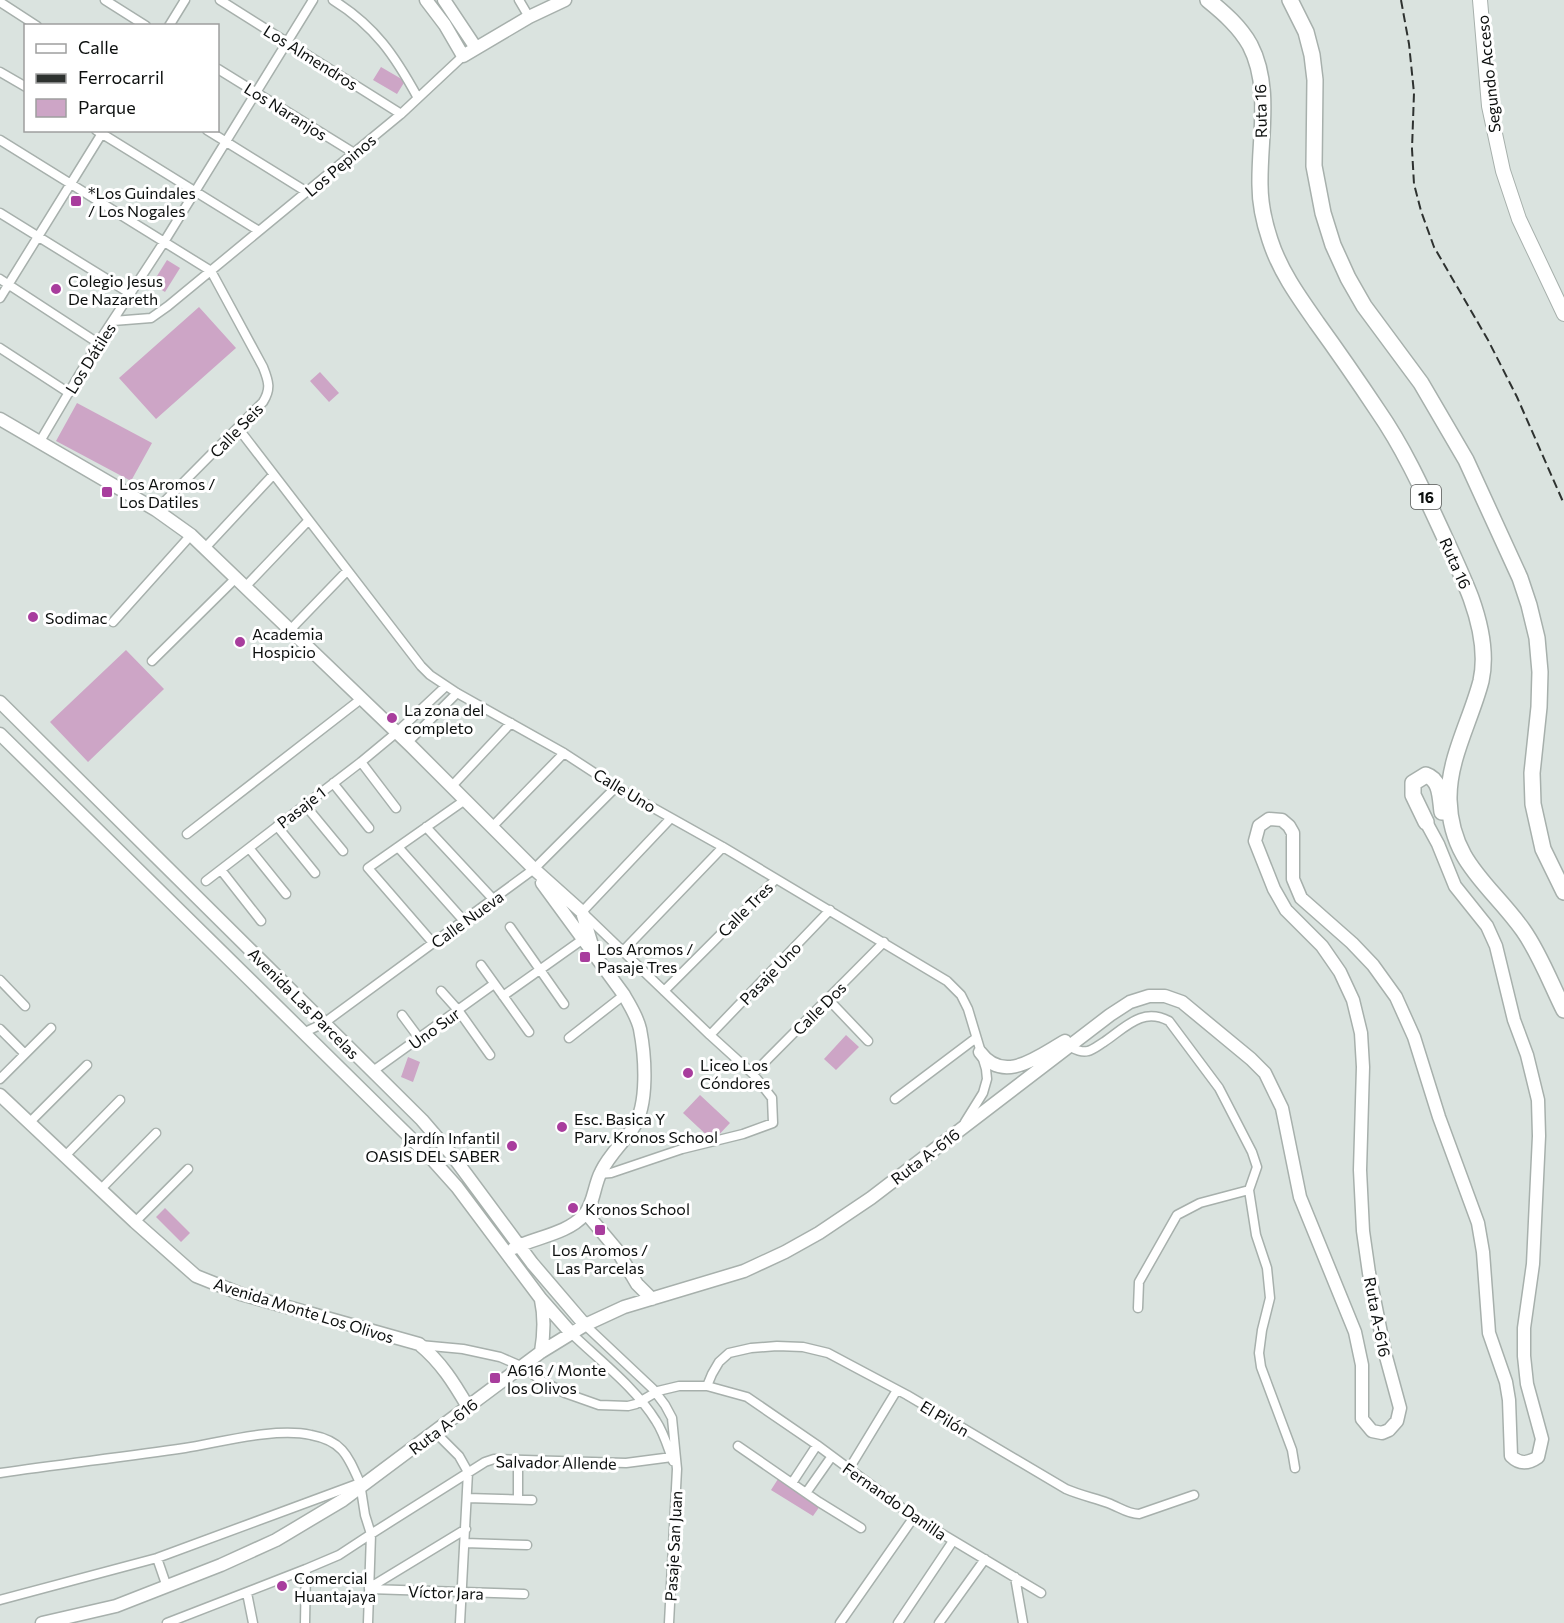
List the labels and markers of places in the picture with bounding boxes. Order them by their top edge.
place label: *Los Guindales / Los Nogales [88,183,196,220]
marker: *Los Guindales / Los Nogales [69,194,83,208]
place label: Colegio Jesus De Nazareth [68,271,163,308]
marker: Colegio Jesus De Nazareth [49,282,63,296]
place label: Los Aromos / Los Datiles [119,474,215,511]
marker: Los Aromos / Los Datiles [100,485,114,499]
place label: Sodimac [45,608,108,627]
marker: Sodimac [26,610,40,624]
place label: Academia Hospicio [252,624,323,661]
marker: Academia Hospicio [233,635,247,649]
place label: La zona del completo [404,700,484,737]
marker: La zona del completo [385,711,399,725]
place label: Los Aromos / Pasaje Tres [597,939,693,976]
marker: Los Aromos / Pasaje Tres [578,950,592,964]
place label: Liceo Los Cóndores [700,1055,770,1092]
marker: Liceo Los Cóndores [681,1066,695,1080]
place label: Esc. Basica Y Parv. Kronos School [574,1109,718,1146]
marker: Esc. Basica Y Parv. Kronos School [555,1120,569,1134]
place label: Jardín Infantil OASIS DEL SABER [366,1128,500,1165]
marker: Jardín Infantil OASIS DEL SABER [505,1139,519,1153]
place label: Kronos School [585,1199,690,1218]
marker: Kronos School [566,1201,580,1215]
marker: Los Aromos / Las Parcelas [593,1223,607,1237]
place label: Los Aromos / Las Parcelas [552,1240,648,1277]
place label: A616 / Monte los Olivos [507,1360,606,1397]
marker: A616 / Monte los Olivos [488,1371,502,1385]
place label: Comercial Huantajaya [294,1568,376,1605]
marker: Comercial Huantajaya [275,1579,289,1593]

